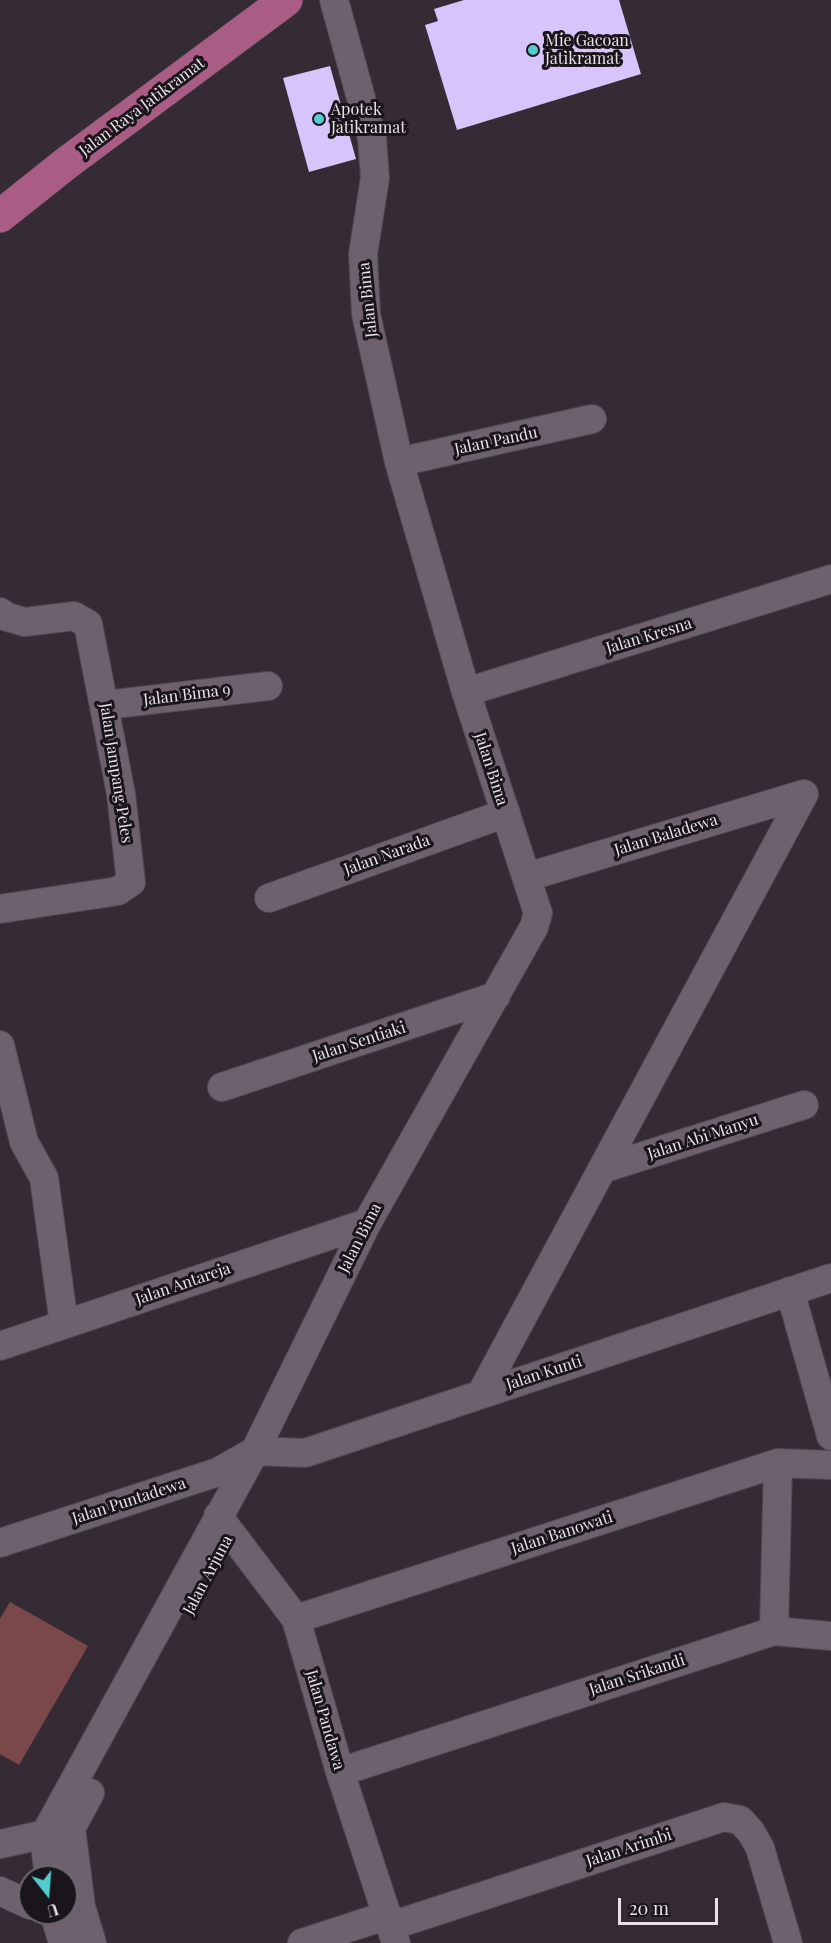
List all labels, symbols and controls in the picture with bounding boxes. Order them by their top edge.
place label: Mie Gacoan Jatikramat [545,31,629,69]
marker: Mie Gacoan Jatikramat [526,43,540,57]
street label: Jalan Raya Jatikramat [76,54,208,160]
place label: Apotek Jatikramat [331,100,406,138]
marker: Apotek Jatikramat [312,112,326,126]
street label: Jalan Bima [354,261,382,339]
street label: Jalan Pandu [453,423,539,459]
street label: Jalan Kresna [604,614,694,658]
street label: Jalan Bima 9 [142,680,232,710]
street label: Jalan Jampang Peles [95,701,137,845]
street label: Jalan Bima [470,730,512,808]
street label: Jalan Baladewa [612,810,720,860]
street label: Jalan Narada [341,831,433,879]
street label: Jalan Sentiaki [310,1018,408,1066]
street label: Jalan Abi Manyu [645,1110,761,1164]
street label: Jalan Bima [334,1200,386,1276]
street label: Jalan Antareja [133,1259,233,1309]
street label: Jalan Kunti [504,1352,584,1394]
street label: Jalan Puntadewa [70,1474,188,1528]
street label: Jalan Banowati [509,1508,615,1558]
street label: Jalan Arjuna [179,1532,237,1618]
street label: Jalan Srikandi [587,1650,687,1700]
street label: Jalan Pandawa [302,1668,348,1772]
street label: Jalan Arimbi [584,1825,674,1871]
north arrow [18,1865,78,1925]
scale bar [621,1886,722,1924]
text: 20 m [629,1896,669,1920]
text: U [44,1899,61,1922]

